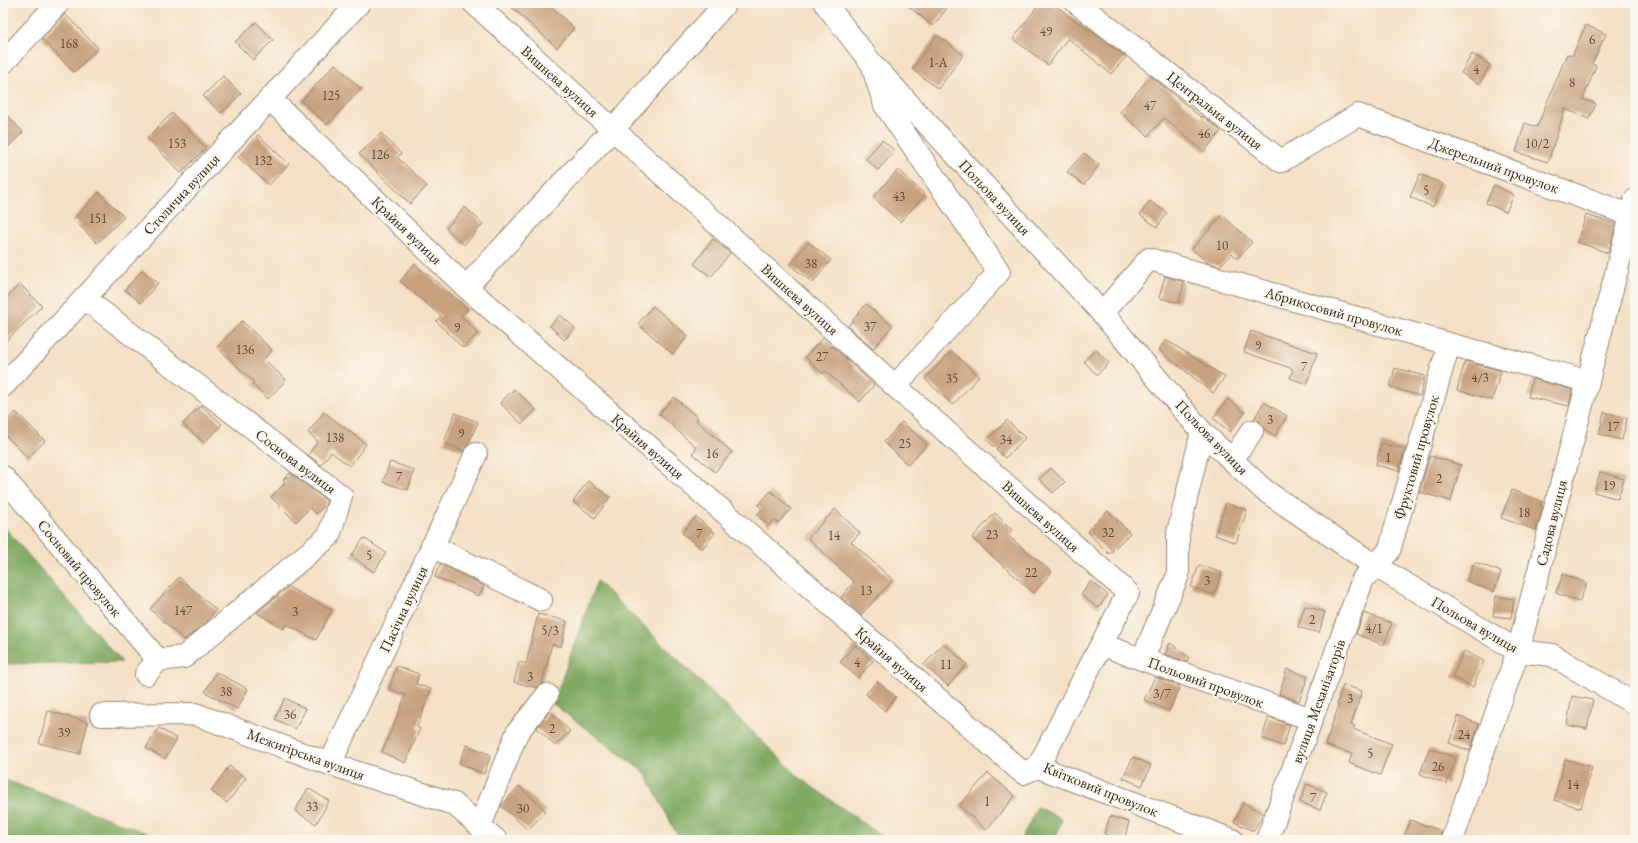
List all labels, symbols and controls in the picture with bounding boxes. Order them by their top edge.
house number: 49 [1040,23,1053,40]
house number: 6 [1589,31,1595,48]
house number: 168 [60,35,78,52]
street label: Вишнева вулиця [517,41,603,121]
house number: 1-А [929,54,948,71]
house number: 4 [1473,61,1480,78]
street label: Центральна вулиця [1163,67,1267,154]
house number: 8 [1569,74,1575,91]
house number: 125 [322,87,340,104]
house number: 47 [1144,97,1157,114]
house number: 46 [1198,125,1210,142]
street label: Джерельний провулок [1426,133,1562,197]
house number: 153 [168,135,186,152]
house number: 10/2 [1525,135,1550,152]
house number: 126 [371,146,389,163]
street label: Столична вулиця [138,149,224,239]
house number: 132 [254,152,273,169]
street label: Польова вулиця [955,155,1035,239]
house number: 5 [1423,182,1429,199]
house number: 43 [893,188,905,205]
street label: Крайня вулиця [368,192,446,269]
house number: 151 [89,210,107,227]
house number: 10 [1216,237,1228,254]
house number: 38 [805,255,817,272]
street label: Вишнева вулиця [757,259,843,339]
street label: Абрикосовий провулок [1262,282,1405,340]
house number: 37 [864,318,877,335]
house number: 9 [454,319,461,336]
house number: 9 [1255,337,1262,354]
house number: 136 [236,341,254,358]
house number: 27 [816,348,829,365]
house number: 7 [1301,358,1308,375]
house number: 4/3 [1471,369,1489,386]
house number: 35 [946,370,958,387]
street label: Фруктовий провулок [1389,393,1443,521]
street label: Польова вулиця [1171,395,1253,479]
street label: Крайня вулиця [608,409,689,483]
house number: 3 [1267,411,1273,428]
house number: 17 [1607,418,1620,435]
street label: Соснова вулиця [252,424,340,498]
house number: 9 [458,425,465,442]
house number: 138 [326,429,344,446]
house number: 34 [1000,431,1013,448]
house number: 25 [899,435,911,452]
house number: 16 [706,445,718,462]
house number: 1 [1385,449,1391,466]
house number: 7 [396,468,403,485]
house number: 2 [1436,470,1443,487]
street label: Вишнева вулиця [998,476,1084,556]
house number: 19 [1603,477,1616,494]
street label: Садова вулиця [1531,478,1571,568]
house number: 18 [1518,504,1530,521]
street label: Сосновий провулок [34,515,126,621]
house number: 32 [1102,524,1115,541]
house number: 7 [696,525,703,542]
house number: 23 [986,526,998,543]
house number: 14 [828,527,841,544]
house number: 5 [366,547,372,564]
street label: Пасічна вулиця [375,562,432,655]
house number: 22 [1025,564,1038,581]
house number: 3 [1204,572,1210,589]
house number: 13 [860,582,872,599]
street label: Польова вулиця [1428,591,1522,657]
house number: 147 [174,602,193,619]
house number: 3 [292,603,298,620]
house number: 2 [1309,611,1316,628]
house number: 4/1 [1365,620,1383,637]
house number: 5/3 [541,622,559,639]
street label: Крайня вулиця [852,622,933,696]
street label: вулиця Механізаторів [1287,636,1349,766]
street label: Польовий провулок [1145,652,1267,712]
house number: 4 [854,654,861,671]
house number: 11 [940,656,952,673]
house number: 3 [527,668,533,685]
house number: 38 [220,683,232,700]
house number: 3/7 [1153,685,1172,702]
house number: 3 [1347,690,1353,707]
house number: 36 [284,706,296,723]
house number: 2 [549,720,556,737]
house number: 39 [58,724,71,741]
street label: Межигірська вулиця [245,724,368,784]
house number: 24 [1458,726,1471,743]
house number: 5 [1367,745,1373,762]
street label: Квітковий провулок [1041,757,1161,821]
house number: 26 [1432,758,1444,775]
house number: 14 [1567,776,1580,793]
house number: 7 [1310,789,1317,806]
house number: 1 [984,793,990,810]
house number: 33 [306,798,318,815]
house number: 30 [517,800,529,817]

